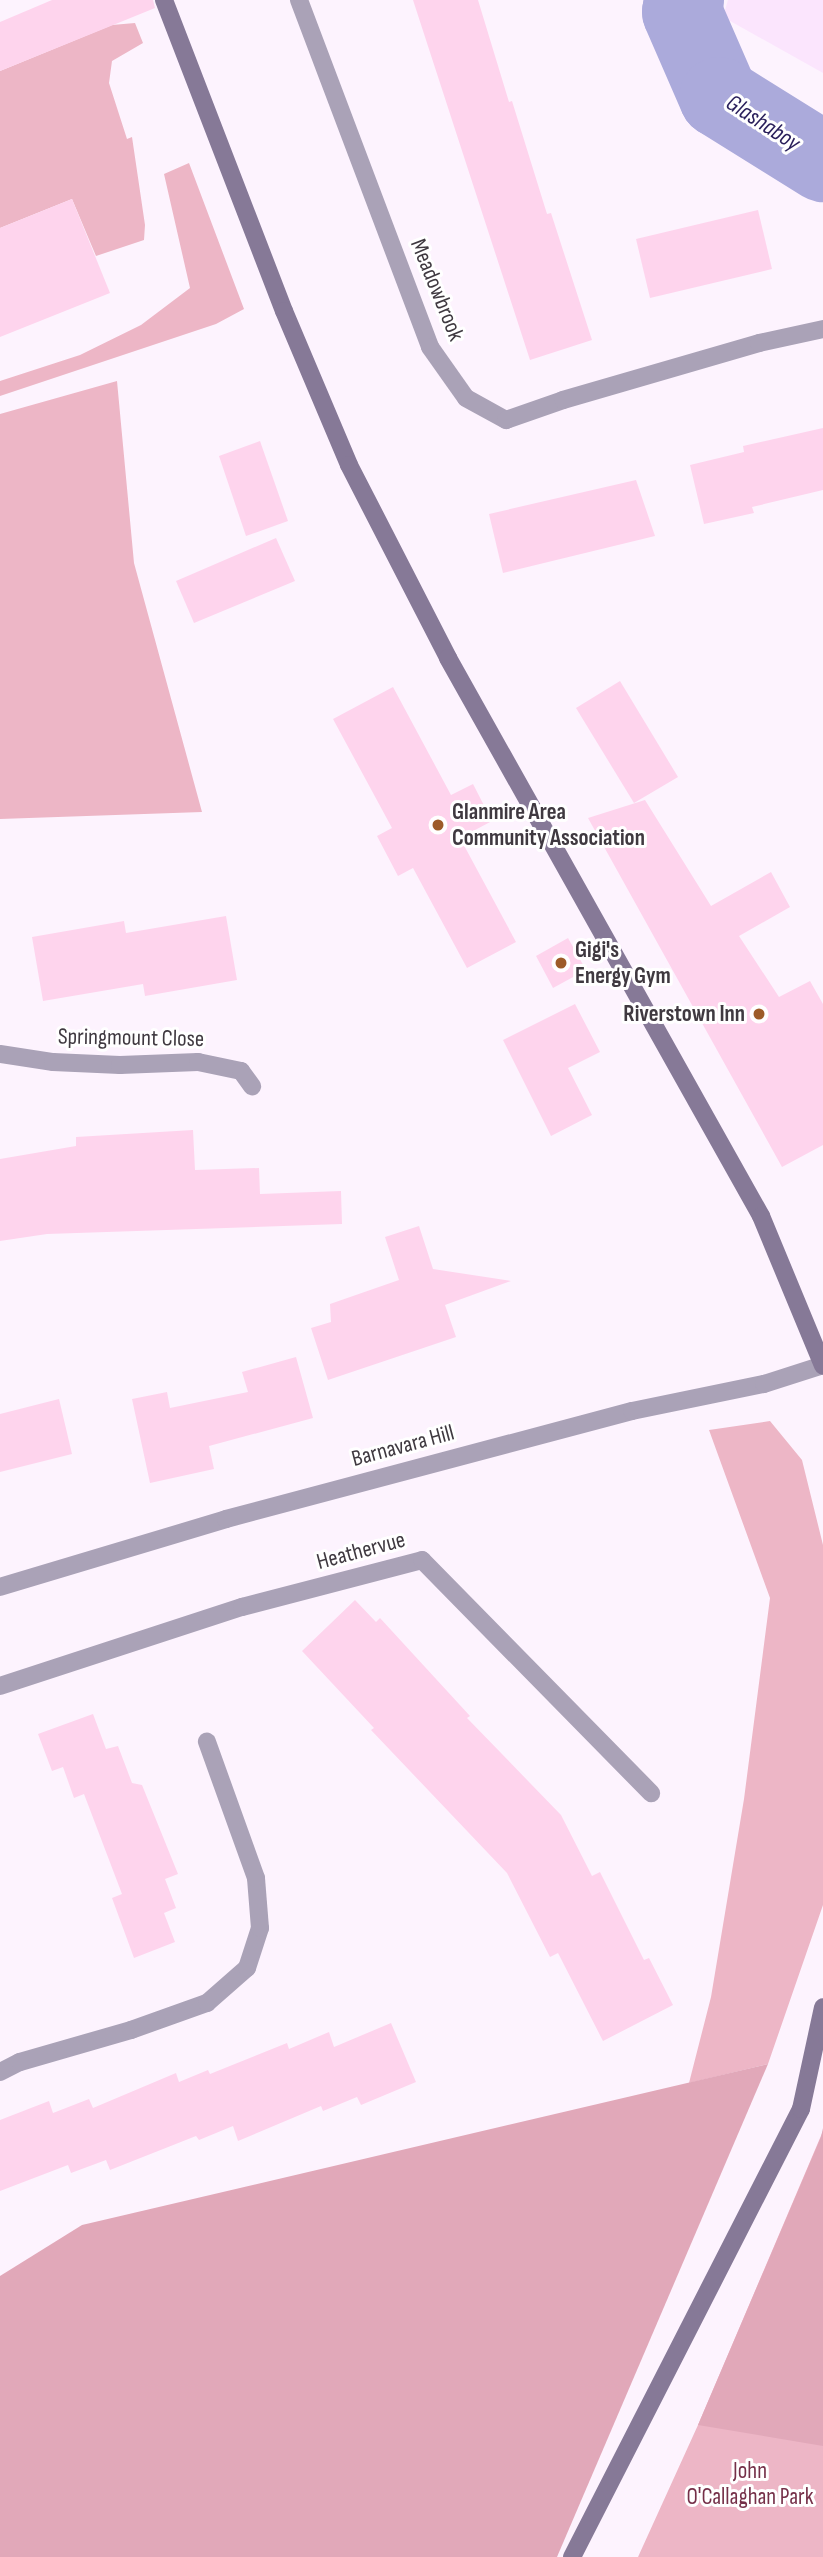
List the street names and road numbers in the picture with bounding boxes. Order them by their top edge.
street label: Meadowbrook [404,235,470,345]
street label: Springmount Close [58,1023,204,1053]
street label: Barnavara Hill [349,1419,457,1473]
street label: Heathervue [314,1526,408,1576]

